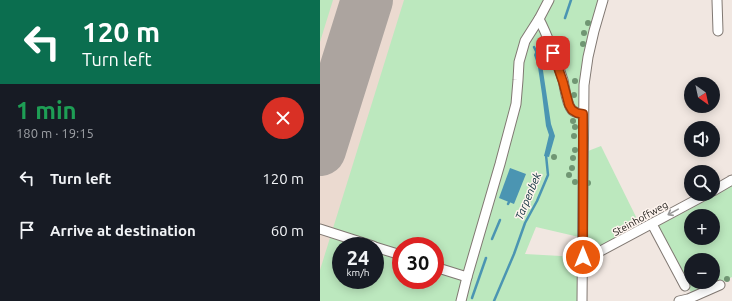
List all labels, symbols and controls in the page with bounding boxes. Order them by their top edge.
icon: left [16,16,68,68]
text: 120 m [82,16,160,47]
pin [536,36,570,70]
icon: arrive [542,42,564,64]
text: Turn left [82,49,152,69]
north arrow [684,77,720,113]
map controls [684,77,720,289]
text: 1 min [16,97,77,124]
button: close [262,97,304,139]
button: sound [684,121,720,157]
text: 180 m · 19:15 [16,126,94,140]
button: search [684,165,720,201]
icon: left [16,167,38,189]
text: Turn left [50,170,111,187]
text: 120 m [262,170,304,187]
water label: Tarpenbek [513,170,543,221]
street label: Steinhoffweg [611,199,670,238]
one-way arrow [667,209,679,217]
button: + [684,209,720,245]
icon: arrive [16,219,38,241]
text: Arrive at destination [50,222,196,239]
text: 60 m [271,222,304,239]
position arrow [562,236,604,278]
speed limit sign: 30 [392,237,444,289]
text: 24 [347,246,369,269]
button: − [684,253,720,289]
text: km/h [346,267,370,278]

